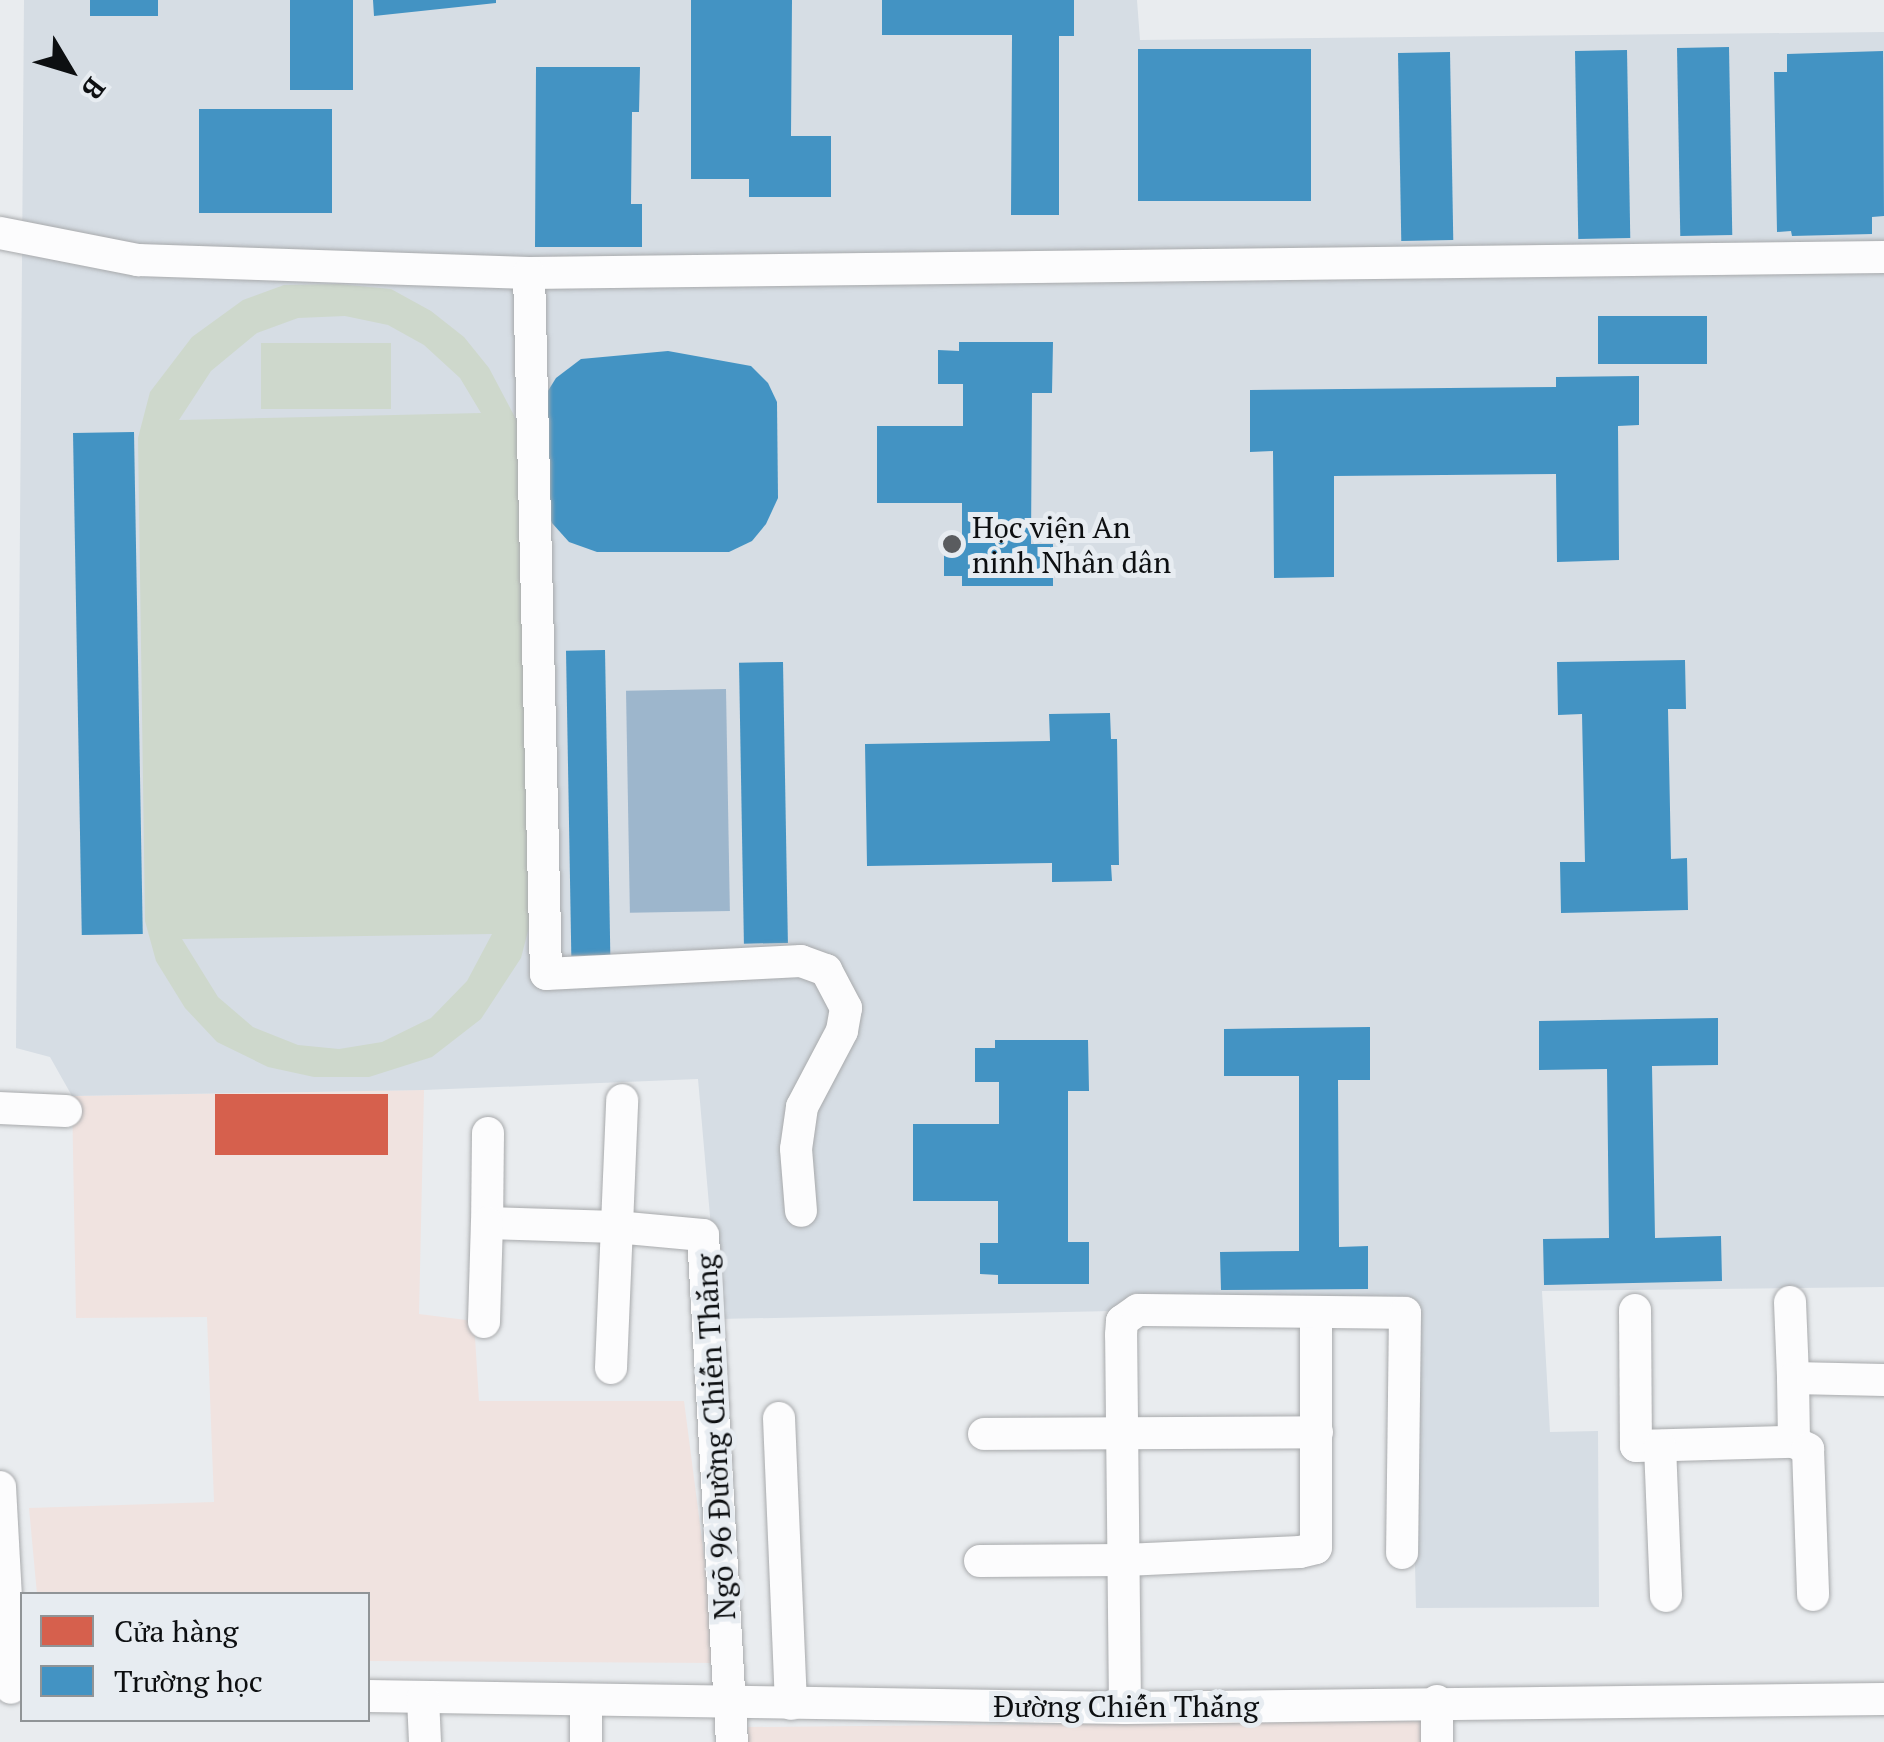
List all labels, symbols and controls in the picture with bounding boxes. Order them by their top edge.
north arrow [20,20,120,120]
text: B [74,70,114,107]
place label: Học viện An ninh Nhân dân [972,509,1171,580]
marker: Học viện An ninh Nhân dân [941,533,963,555]
street label: Ngõ 96 Đường Chiến Thắng [687,1253,743,1621]
legend [20,1592,370,1722]
text: Cửa hàng [114,1611,238,1651]
text: Trường học [114,1661,263,1701]
street label: Đường Chiến Thắng [993,1688,1259,1724]

